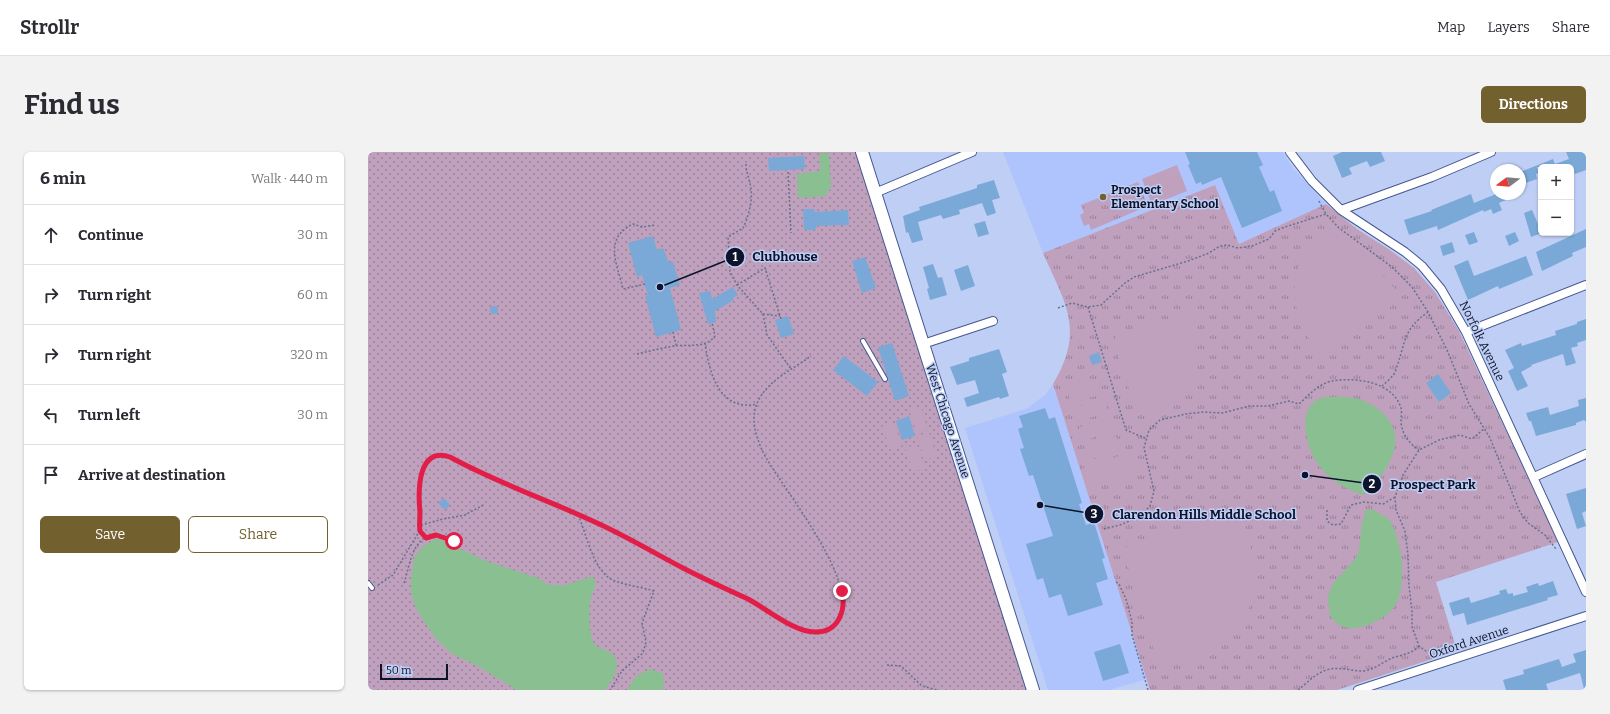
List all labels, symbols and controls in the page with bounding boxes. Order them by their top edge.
text: Strollr [20,16,79,39]
text: Map [1437,19,1465,36]
text: Layers [1487,19,1530,36]
text: Share [1552,19,1590,36]
button: Directions [1481,86,1586,123]
text: Find us [24,88,120,121]
north arrow [1490,164,1526,200]
map controls [1538,164,1574,236]
button: + [1538,164,1574,200]
text: 6 min [40,168,86,189]
text: Walk · 440 m [251,171,328,186]
place label: Prospect Elementary School [1111,183,1219,211]
marker: Prospect Elementary School [1098,192,1108,202]
button: − [1538,200,1574,236]
icon: ahead [40,224,62,246]
text: Continue [78,226,144,244]
text: 30 m [297,227,328,242]
callout: Clubhouse [725,244,826,269]
text: Clubhouse [752,249,818,264]
text: 1 [732,250,738,264]
icon: right [40,284,62,306]
text: Turn right [78,286,151,304]
text: 60 m [297,287,328,302]
street label: Norfolk Avenue [1457,299,1507,383]
icon: right [40,344,62,366]
text: Turn right [78,346,151,364]
text: 320 m [290,347,328,362]
street label: West Chicago Avenue [923,362,973,480]
icon: left [40,404,62,426]
text: Turn left [78,406,140,424]
text: 30 m [297,407,328,422]
icon: arrive [40,464,62,486]
text: Arrive at destination [78,466,225,484]
callout: Prospect Park [1362,472,1484,497]
text: 2 [1369,477,1376,491]
text: Prospect Park [1390,477,1476,492]
callout: Clarendon Hills Middle School [1084,502,1304,527]
text: 3 [1091,507,1098,521]
text: Clarendon Hills Middle School [1112,507,1296,522]
button: Save [40,516,180,553]
button: Share [188,516,328,553]
route start [445,532,463,550]
route end [833,582,851,600]
street label: Oxford Avenue [1427,623,1511,661]
scale bar [380,662,448,681]
text: 50 m [386,664,412,677]

